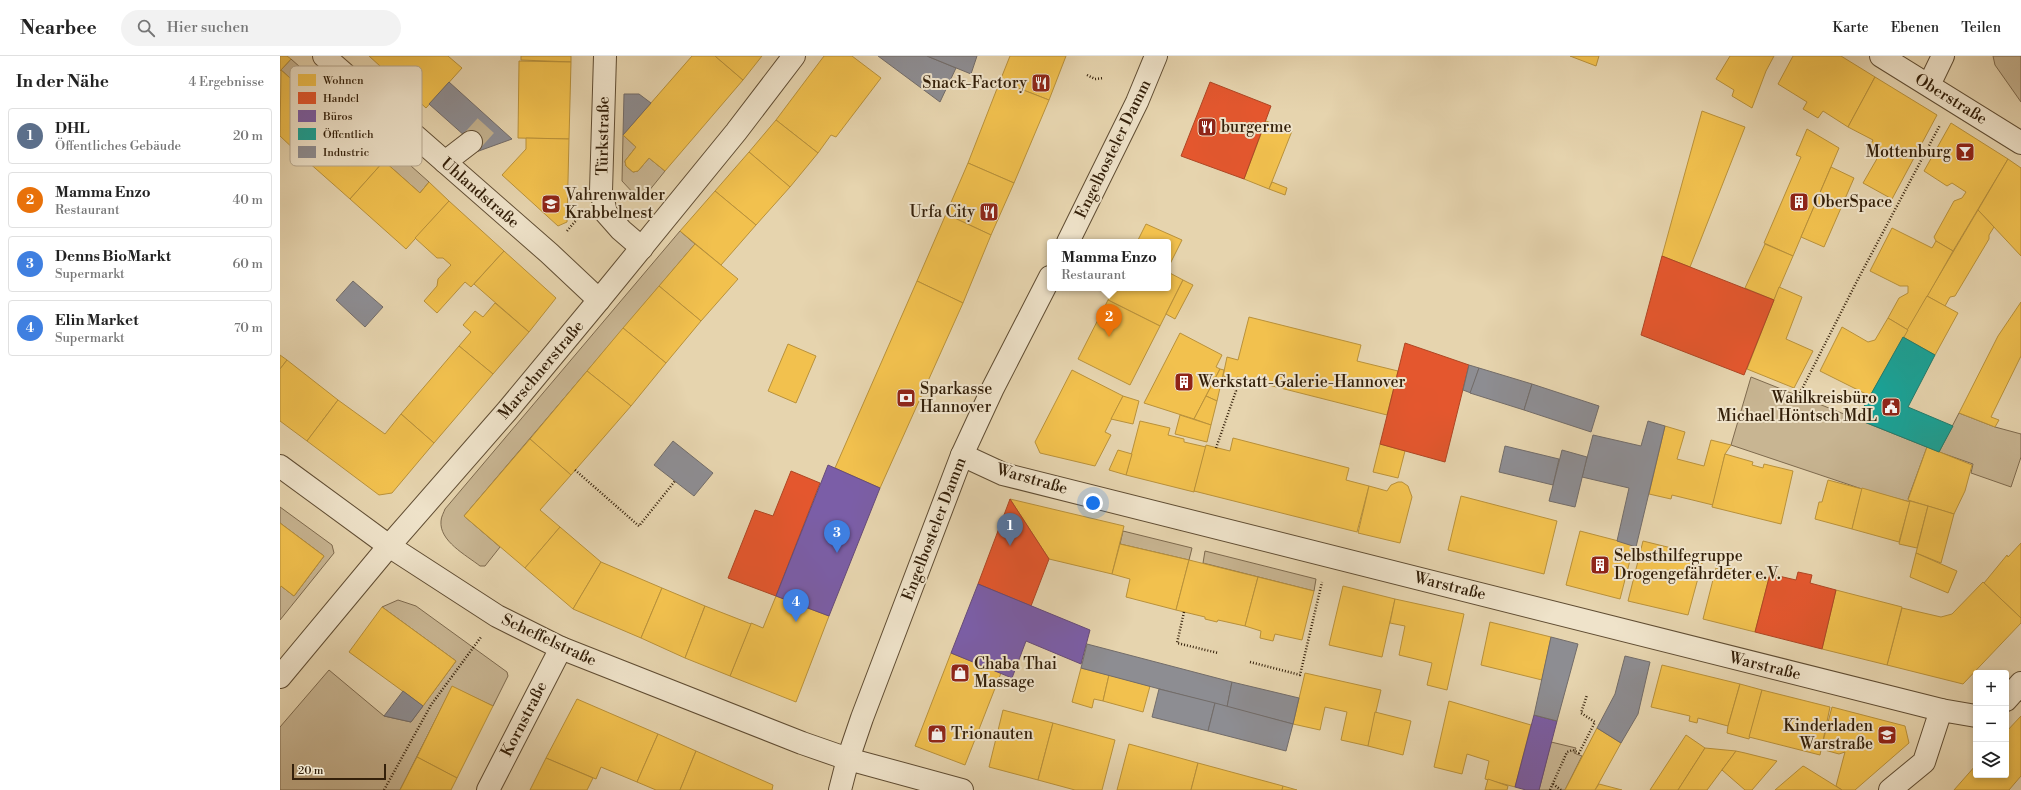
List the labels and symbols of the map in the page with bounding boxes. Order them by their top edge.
legend [290,66,422,166]
street label: Oberstraße [1911,69,1991,129]
restaurant icon: Snack-Factory [1030,72,1052,94]
place label: Snack-Factory [922,73,1027,93]
text: Wohnen [322,74,364,88]
street label: Engelbosteler Damm [1071,76,1155,222]
text: Handel [323,92,360,106]
street label: Türkstraße [592,96,614,176]
text: Büros [322,110,353,124]
restaurant icon: burgerme [1196,116,1218,138]
place label: burgerme [1221,117,1292,137]
text: Öffentlich [323,127,374,142]
bar icon: Mottenburg [1954,141,1976,163]
place label: Mottenburg [1866,142,1952,162]
text: Industrie [323,146,370,160]
street label: Uhlandstraße [437,153,523,233]
place label: Vahrenwalder Krabbelnest [564,185,665,223]
building icon: OberSpace [1788,191,1810,213]
place label: OberSpace [1813,192,1892,212]
school or university icon: Vahrenwalder Krabbelnest [540,193,562,215]
restaurant icon: Urfa City [978,201,1000,223]
place label: Urfa City [910,202,975,222]
pin: 2 [1096,304,1122,337]
street label: Marschnerstraße [494,316,588,424]
building icon: Werkstatt-Galerie-Hannover [1173,371,1195,393]
place label: Werkstatt-Galerie-Hannover [1197,372,1406,392]
place label: Sparkasse Hannover [920,379,992,417]
bank icon: Sparkasse Hannover [895,387,917,409]
place label: Wahlkreisbüro Michael Höntsch MdL [1717,388,1877,426]
public building icon: Wahlkreisbüro Michael Höntsch MdL [1880,396,1902,418]
street label: Engelbosteler Damm [897,454,971,604]
street label: Warstraße [993,459,1070,499]
your location [1083,493,1103,513]
pin: 1 [997,513,1023,546]
pin: 3 [824,520,850,553]
place label: Selbsthilfegruppe Drogengefährdeter e.V. [1614,546,1781,584]
building icon: Selbsthilfegruppe Drogengefährdeter e.V. [1589,554,1611,576]
street label: Warstraße [1411,567,1488,605]
pin: 4 [783,589,809,622]
street label: Scheffelstraße [498,609,600,671]
street label: Warstraße [1726,647,1803,685]
place label: Chaba Thai Massage [974,654,1057,692]
shop icon: Chaba Thai Massage [949,662,971,684]
street label: Kornstraße [496,678,552,760]
place label: Kinderladen Warstraße [1783,716,1873,754]
shop icon: Trionauten [926,723,948,745]
place label: Trionauten [951,724,1033,744]
school or university icon: Kinderladen Warstraße [1876,724,1898,746]
scale bar [292,762,386,781]

